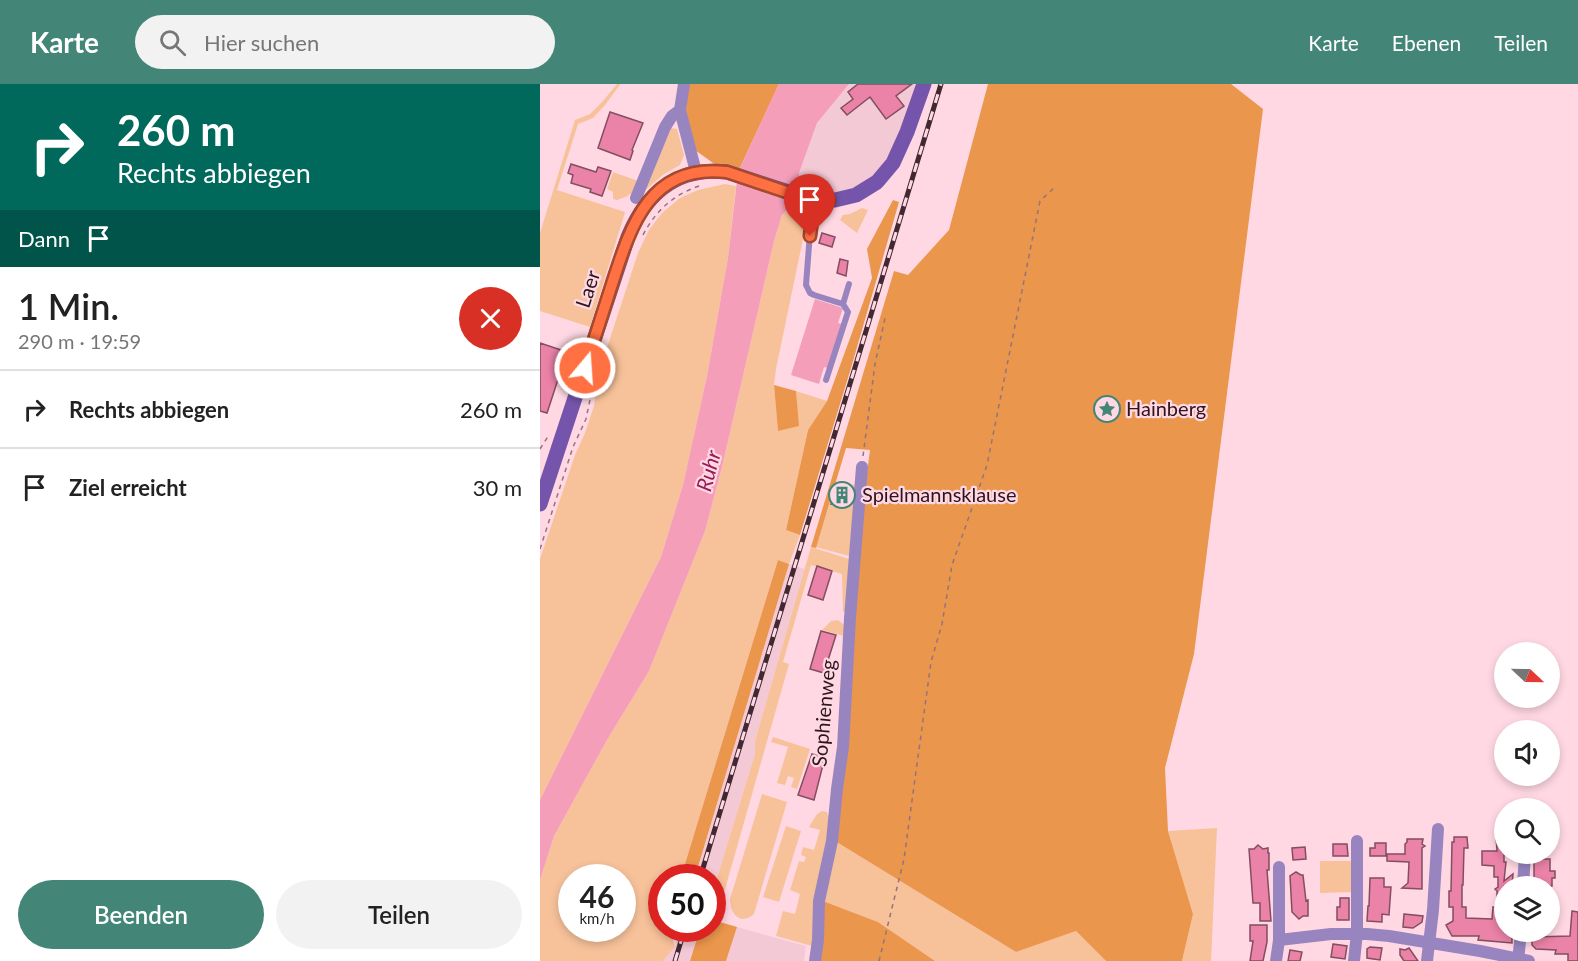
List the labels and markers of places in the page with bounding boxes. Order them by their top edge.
pin [784,174,835,236]
place icon: Hainberg [1092,394,1122,424]
place label: Hainberg [1126,396,1206,420]
building icon: Spielmannsklause [827,480,857,510]
place label: Spielmannsklause [862,482,1016,506]

